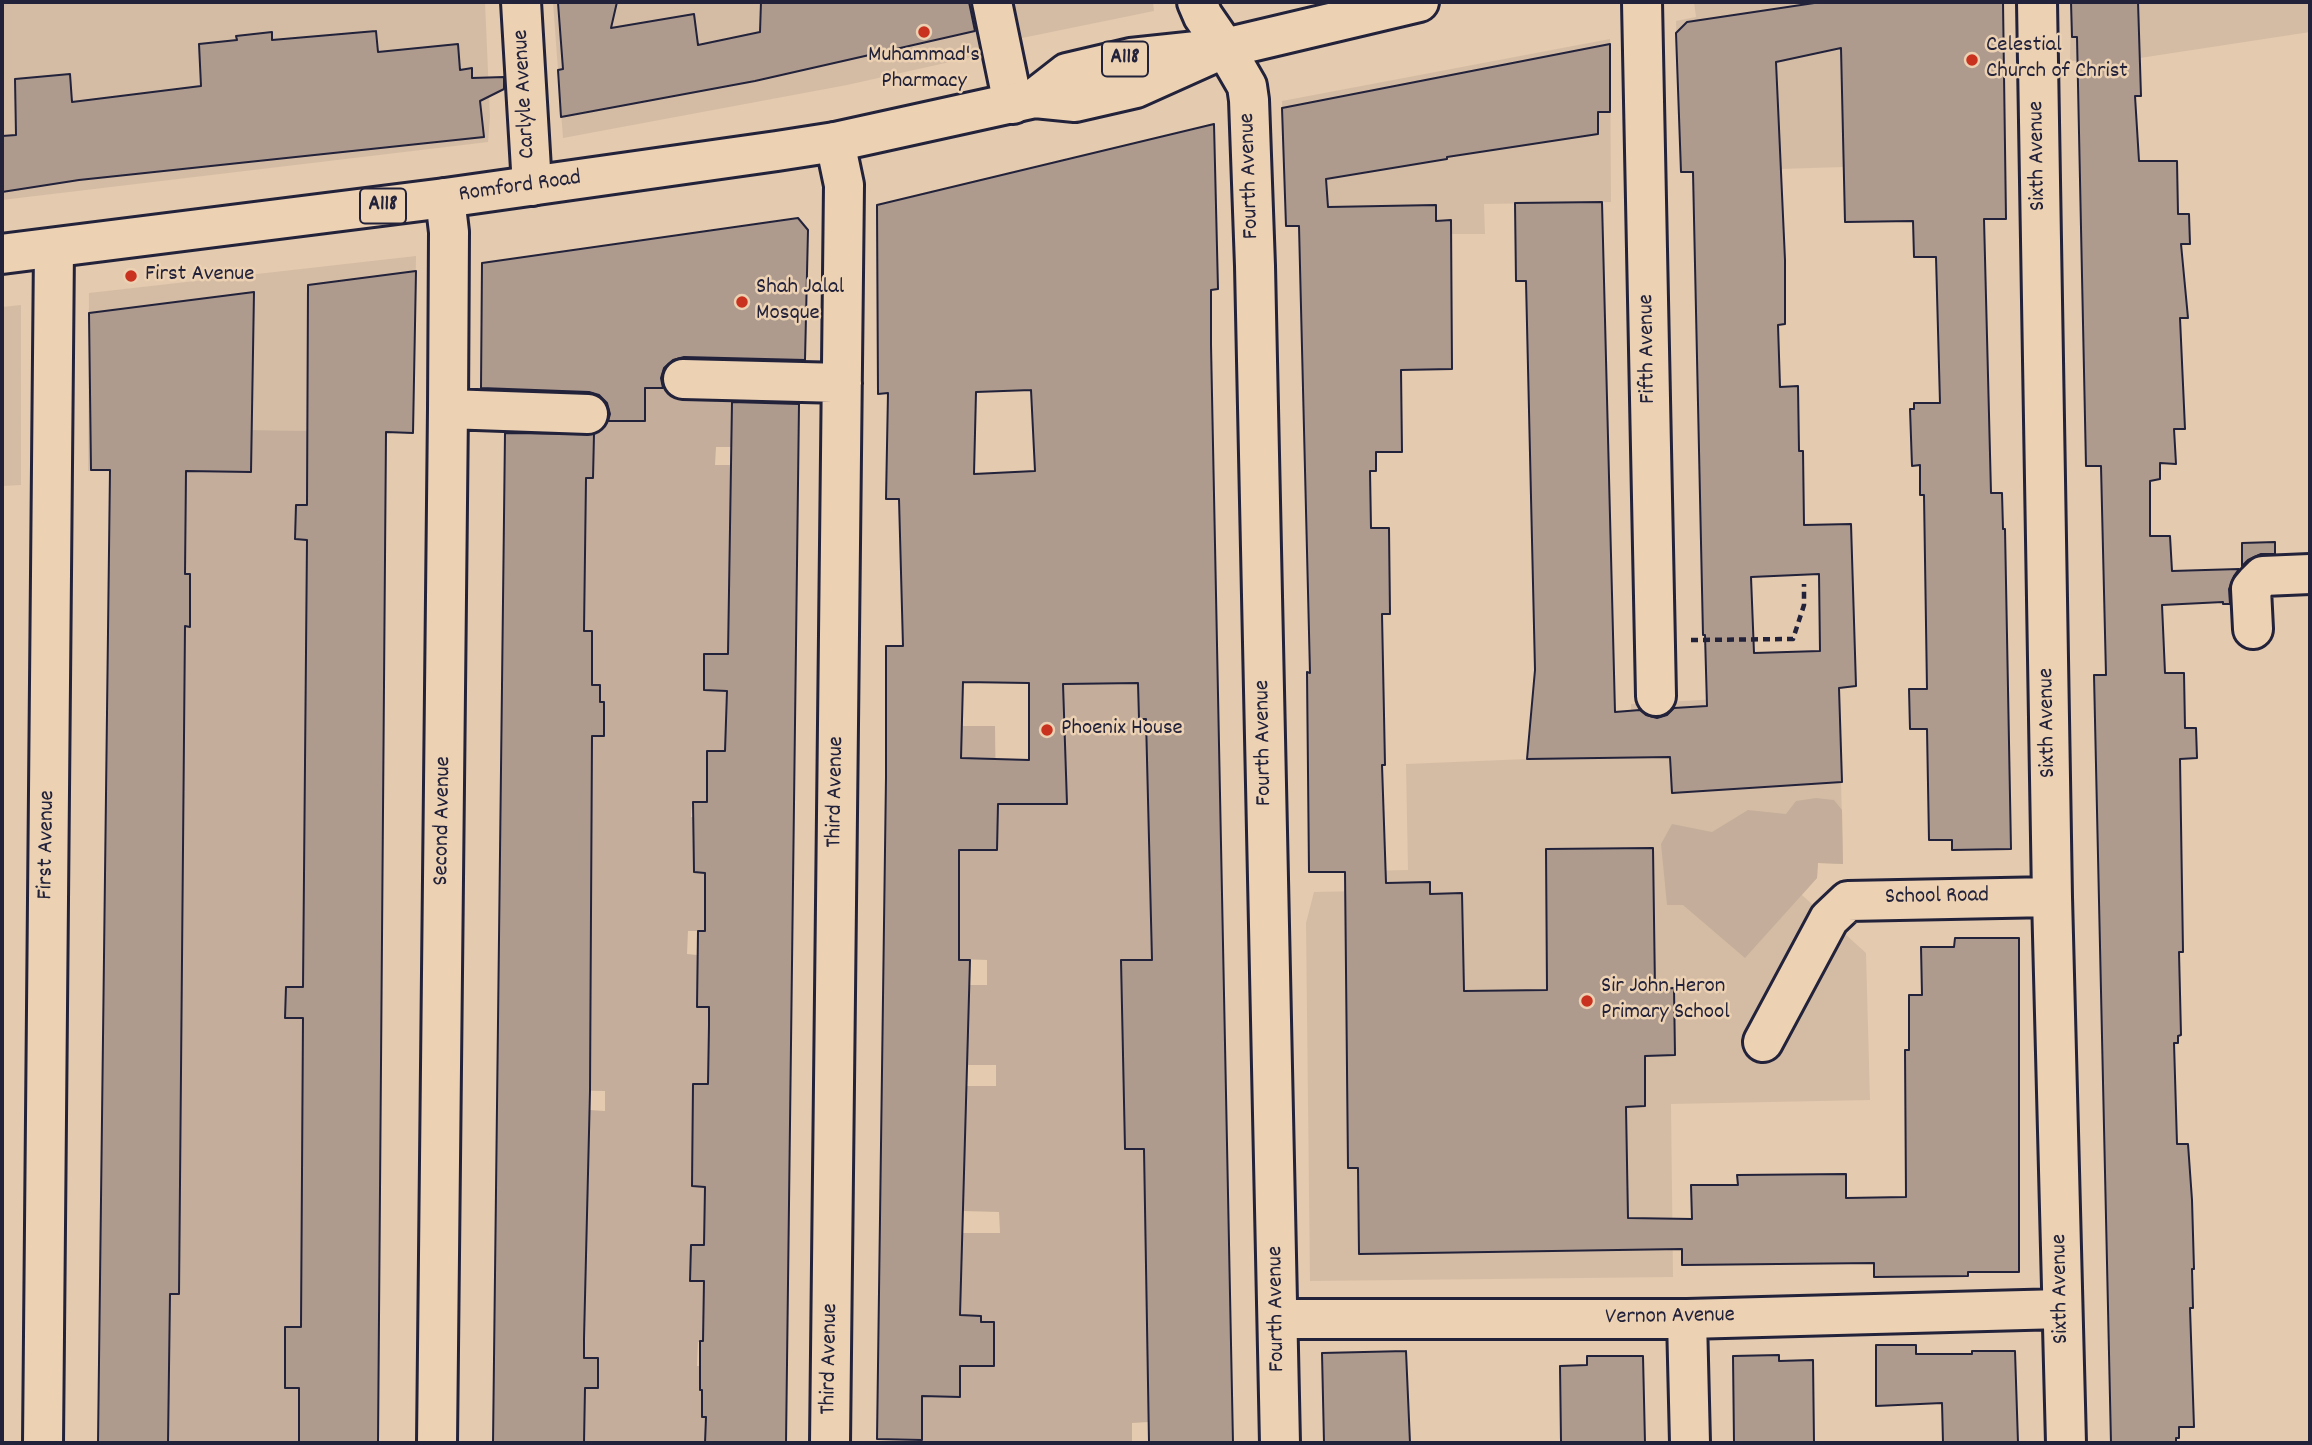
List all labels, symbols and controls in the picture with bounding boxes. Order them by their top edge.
marker: Muhammad's Pharmacy [916,24,932,40]
street label: Carlyle Avenue [509,29,543,159]
place label: Celestial Church of Christ [1986,33,2128,87]
road number: A118 [1102,42,1148,76]
place label: Muhammad's Pharmacy [868,43,980,97]
marker: Celestial Church of Christ [1964,52,1980,68]
street label: Sixth Avenue [2024,101,2054,211]
street label: Fourth Avenue [1235,112,1267,240]
street label: Romford Road [457,166,583,210]
road number: A118 [360,188,406,224]
place label: First Avenue [145,262,254,290]
marker: First Avenue [123,268,139,284]
place label: Shah Jalal Mosque [756,275,844,329]
marker: Shah Jalal Mosque [734,294,750,310]
street label: Fifth Avenue [1634,294,1664,404]
street label: Sixth Avenue [2034,668,2064,778]
street label: Fourth Avenue [1250,680,1280,806]
place label: Phoenix House [1061,716,1183,744]
marker: Phoenix House [1039,722,1055,738]
street label: Third Avenue [822,736,852,848]
street label: Second Avenue [429,756,459,886]
street label: First Avenue [33,790,63,900]
street label: School Road [1885,883,1989,913]
place label: Sir John Heron Primary School [1601,974,1730,1028]
marker: Sir John Heron Primary School [1579,993,1595,1009]
street label: Sixth Avenue [2047,1234,2077,1344]
street label: Fourth Avenue [1263,1246,1293,1372]
street label: Third Avenue [816,1303,846,1415]
street label: Vernon Avenue [1605,1303,1735,1333]

